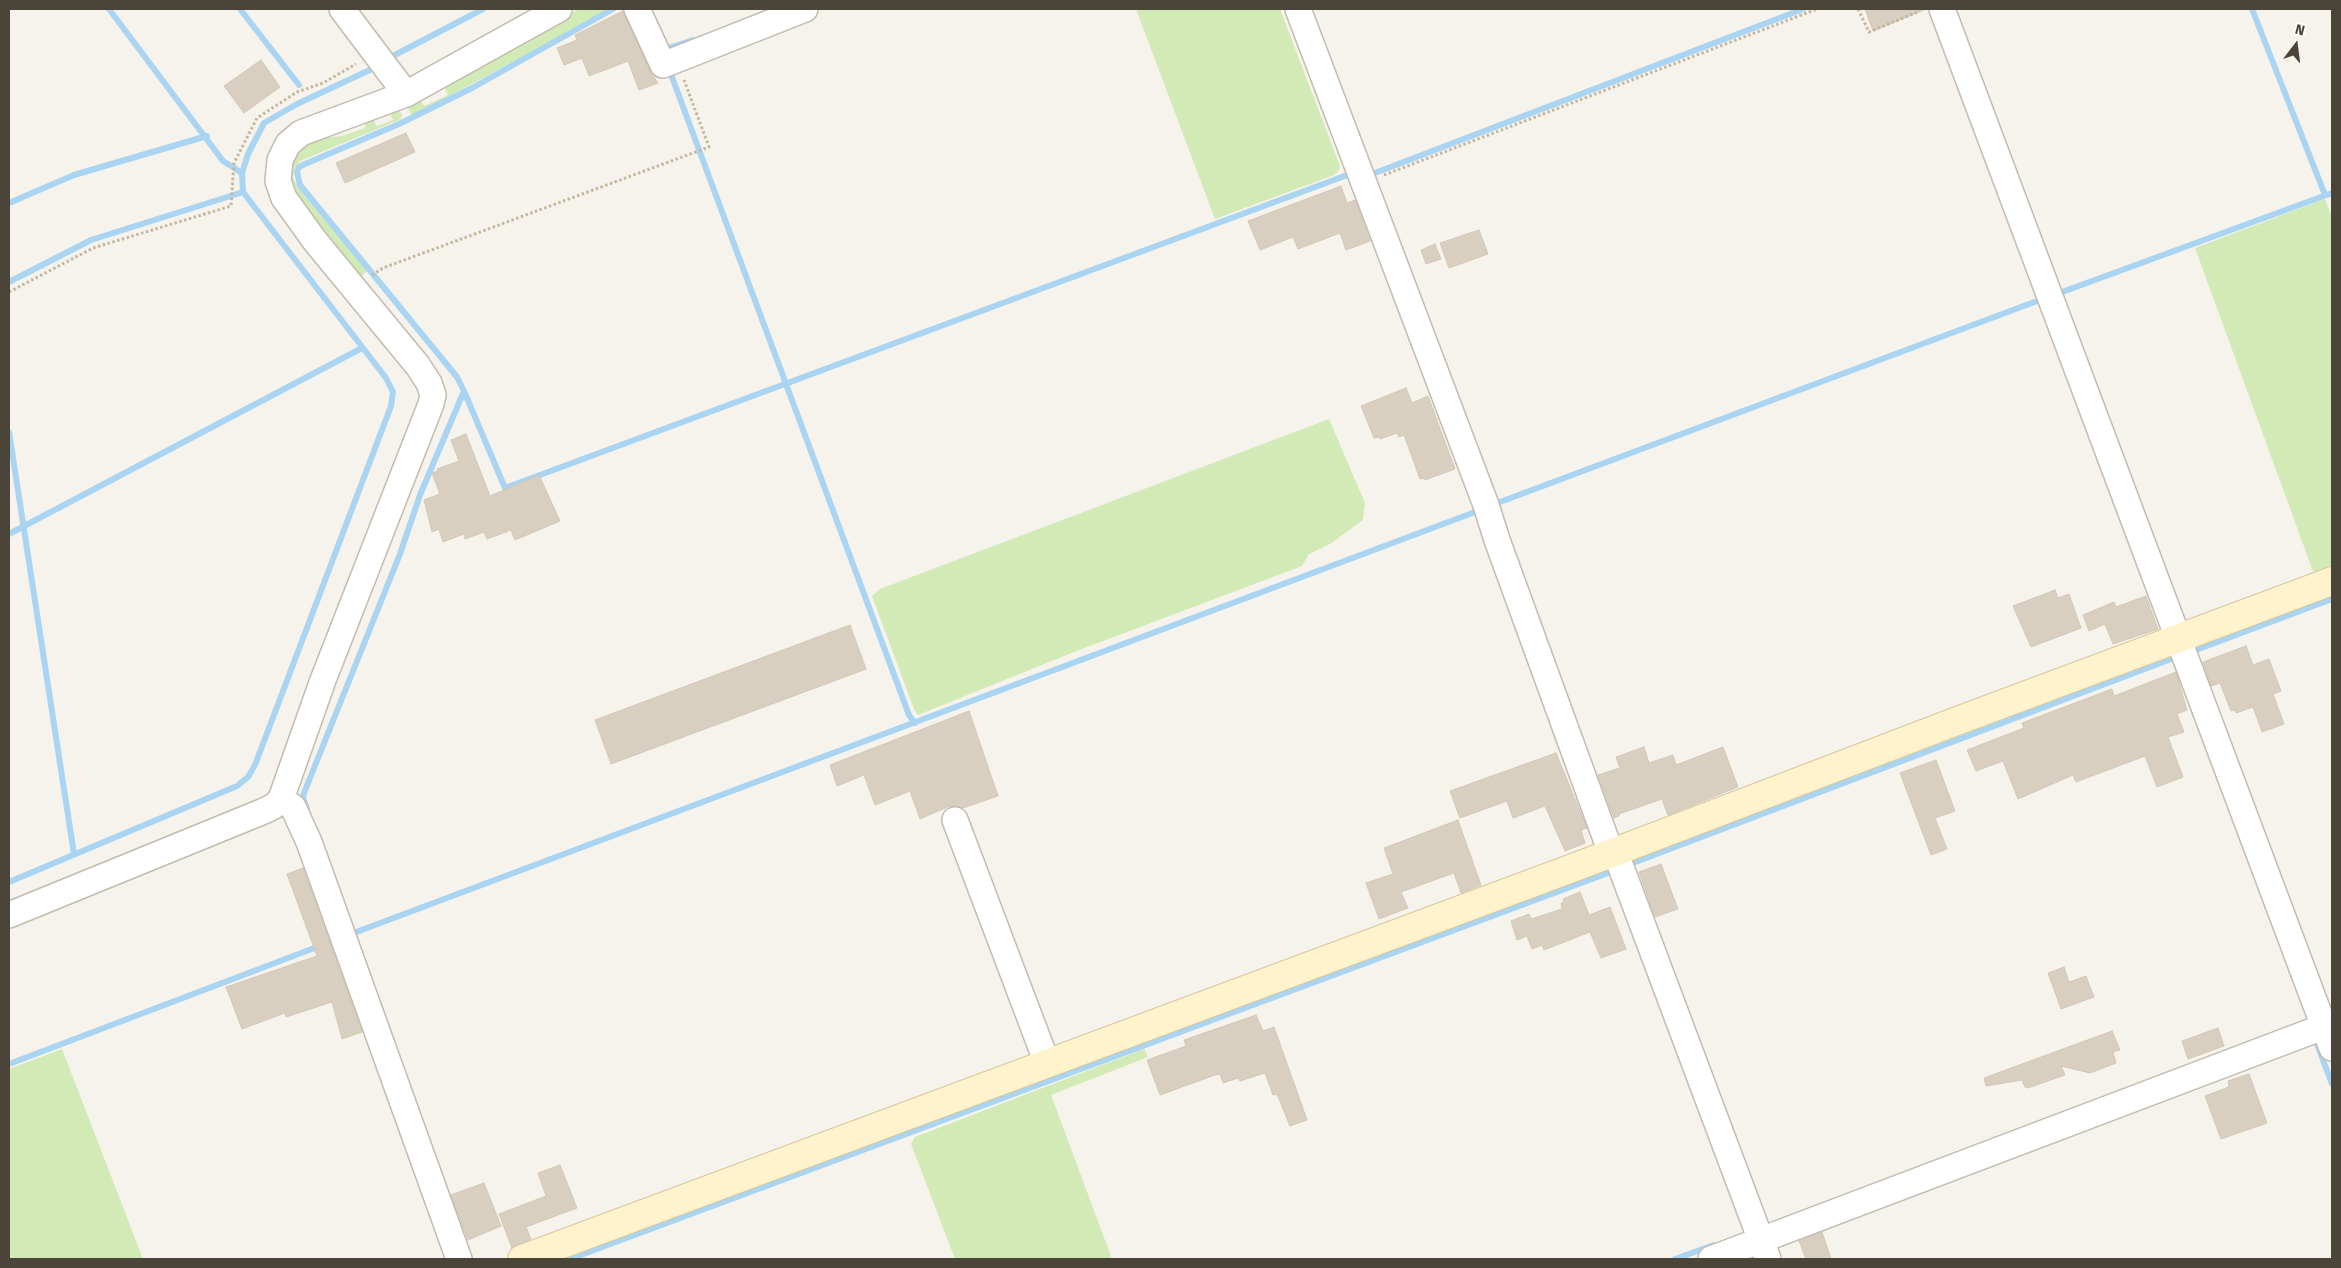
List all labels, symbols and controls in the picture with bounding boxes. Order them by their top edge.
north arrow [2271,20,2321,70]
text: N [2293,21,2307,39]

